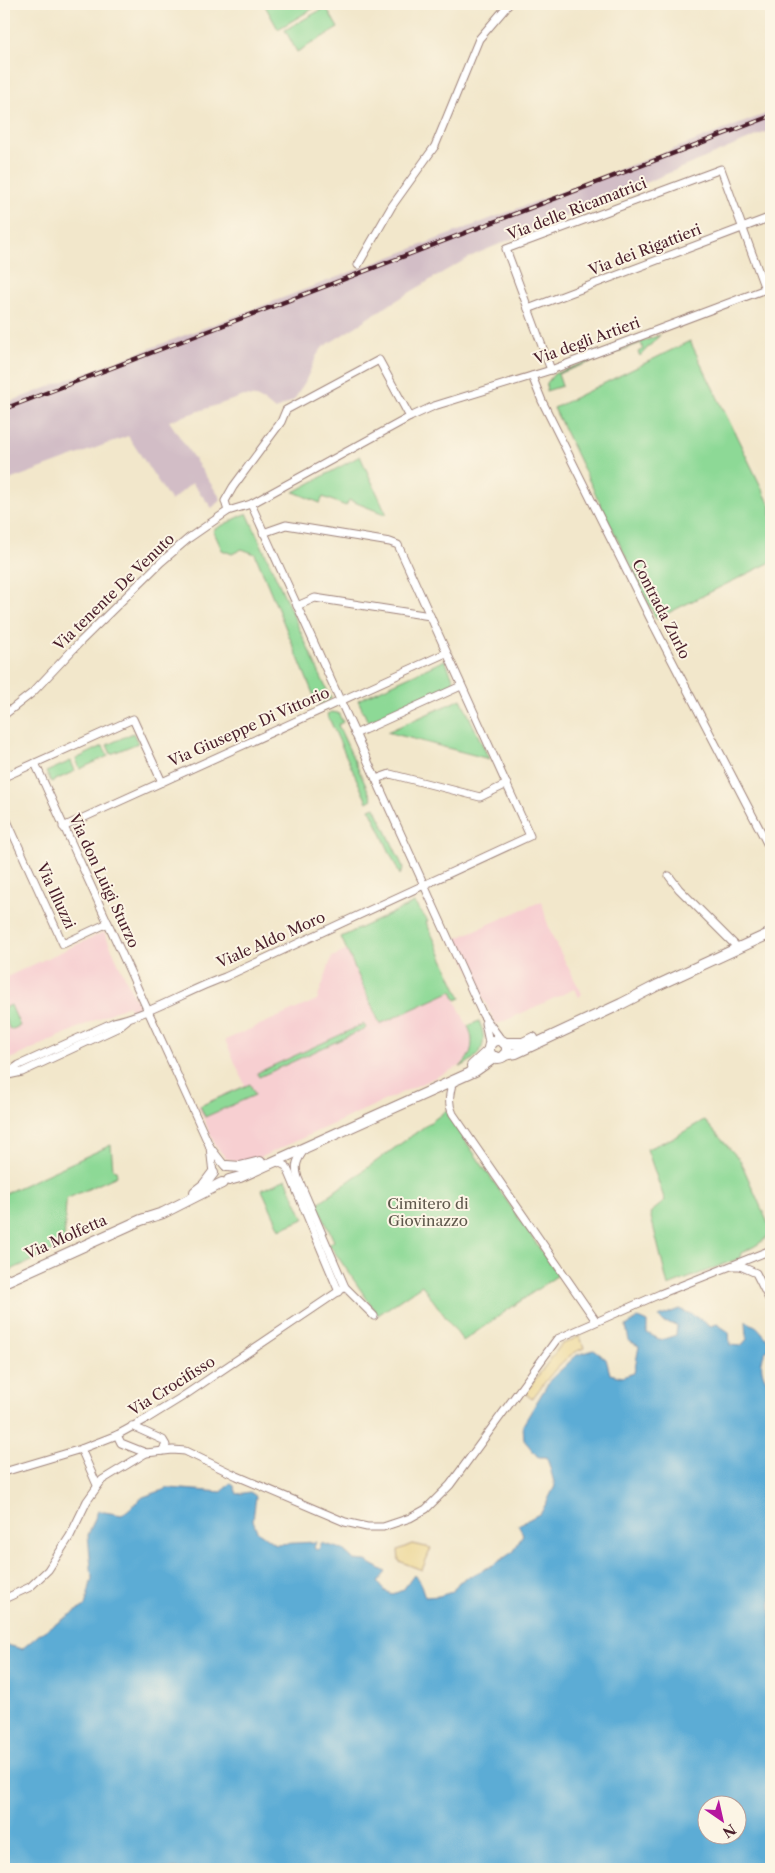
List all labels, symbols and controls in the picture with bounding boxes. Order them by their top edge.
street label: Via delle Ricamatrici [503,173,650,244]
street label: Via dei Rigattieri [585,219,704,280]
street label: Via degli Artieri [530,312,643,369]
street label: Via tenente De Venuto [49,529,178,655]
street label: Contrada Zurlo [628,556,695,662]
street label: Via Giuseppe Di Vittorio [164,682,332,771]
street label: Via don Luigi Sturzo [65,810,144,951]
street label: Via Illuzzi [32,859,80,932]
street label: Viale Aldo Moro [213,907,328,972]
park label: Cimitero di Giovinazzo [387,1194,469,1230]
street label: Via Molfetta [21,1210,110,1263]
street label: Via Crocifisso [124,1352,218,1420]
north arrow [698,1796,748,1846]
text: N [719,1820,739,1842]

